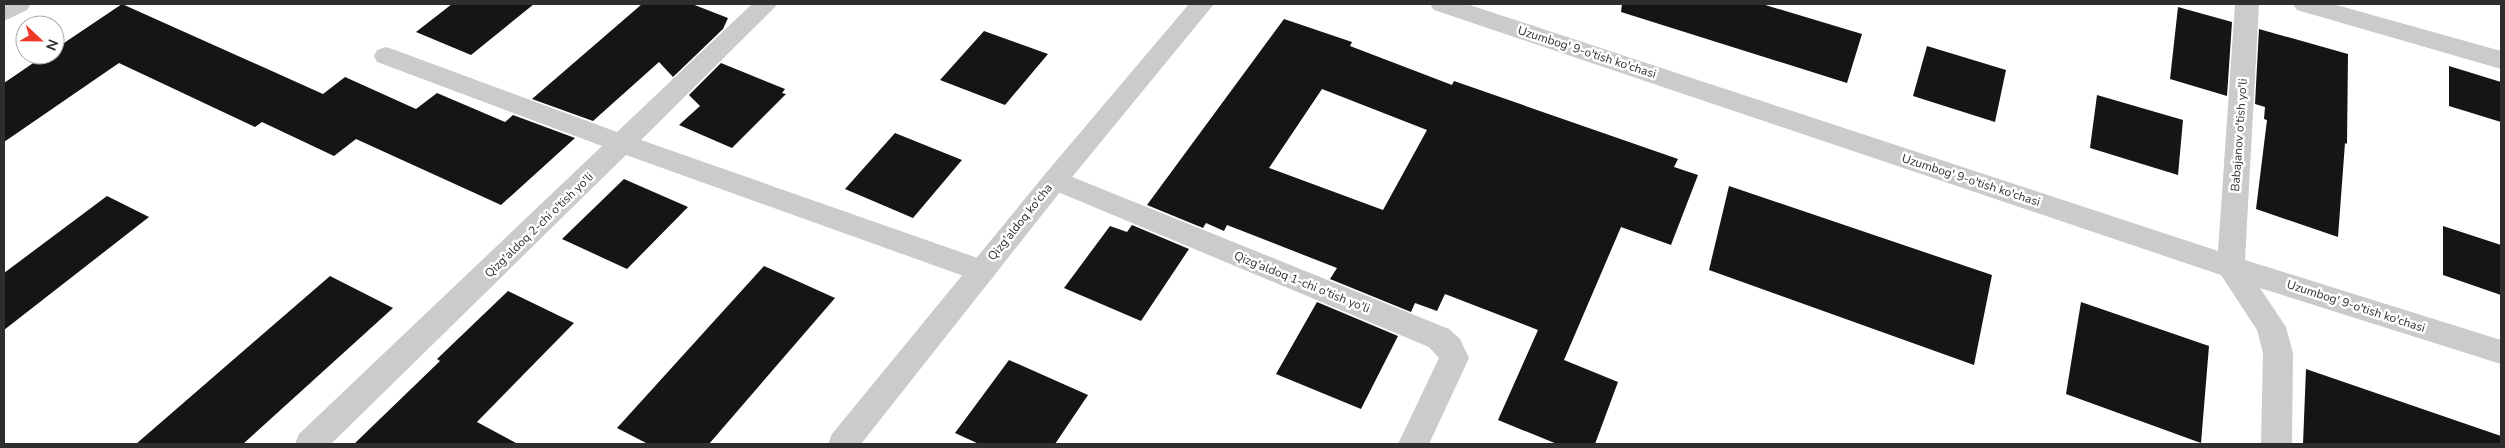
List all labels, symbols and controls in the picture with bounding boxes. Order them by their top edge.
north arrow [15,15,65,65]
street label: Uzumbog' 9-o'tish ko'chasi [1516,22,1658,82]
text: N [41,36,62,53]
street label: Babajanov o'tish yo'li [2227,78,2251,192]
street label: Uzumbog' 9-o'tish ko'chasi [1900,150,2042,210]
street label: Qizg'aldoq 2-chi o'tish yo'li [481,169,597,281]
street label: Qizg'aldoq ko'cha [984,180,1056,264]
street label: Qizg'aldoq 1-chi o'tish yo'li [1232,247,1372,317]
street label: Uzumbog' 9-o'tish ko'chasi [2285,276,2427,336]

